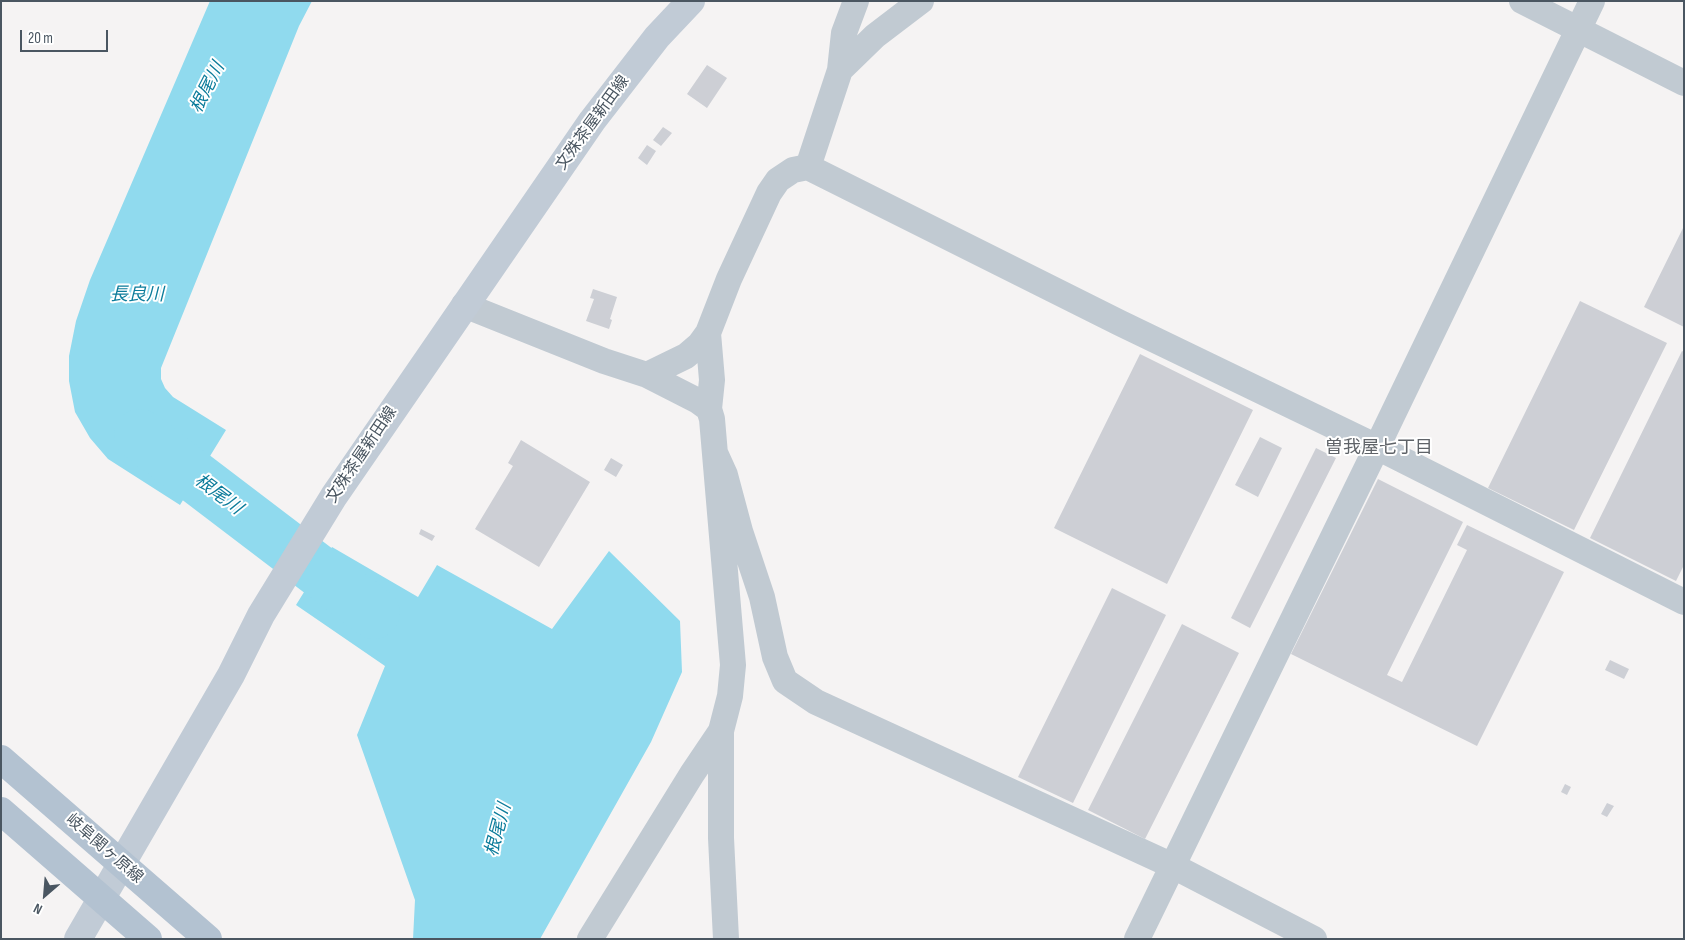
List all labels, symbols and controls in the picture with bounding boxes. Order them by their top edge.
scale bar [22,20,110,52]
text: 20 m [28,29,53,48]
water label: 根尾川 [186,59,230,117]
street label: 文殊茶屋新田線 [552,72,634,174]
water label: 長良川 [110,284,164,306]
street label: 文殊茶屋新田線 [323,403,401,507]
district label: 曽我屋七丁目 [1325,437,1433,459]
water label: 根尾川 [190,470,246,520]
water label: 根尾川 [482,801,516,859]
street label: 岐阜関ヶ原線 [61,810,147,888]
north arrow [20,870,70,920]
text: N [31,900,45,918]

